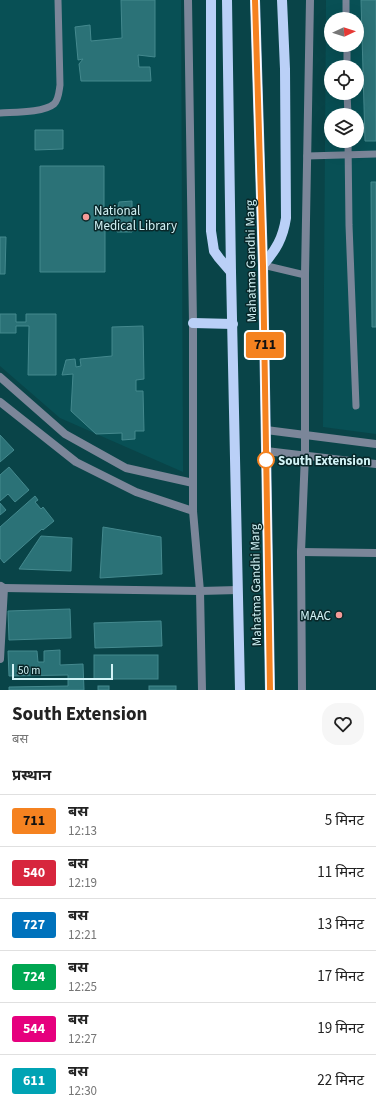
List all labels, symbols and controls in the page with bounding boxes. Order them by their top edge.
north arrow [324,12,364,52]
map controls [324,12,364,148]
button: locate [324,60,364,100]
button: layers [324,108,364,148]
street label: Mahatma Gandhi Marg [241,199,261,322]
place label: National Medical Library [94,202,177,235]
marker: National Medical Library [81,212,91,222]
line badge: 711 [242,332,288,358]
text: 711 [254,335,276,355]
marker: South Extension [257,451,275,469]
place label: South Extension [278,452,371,470]
street label: Mahatma Gandhi Marg [246,523,266,646]
place label: MAAC [300,607,331,625]
marker: MAAC [334,610,344,620]
scale bar [12,662,113,681]
text: 50 m [18,663,40,678]
text: South Extension [12,701,147,728]
button: heart [322,703,364,745]
text: बस [12,730,28,748]
text: प्रस्थान [12,765,51,786]
text: बस [68,801,88,822]
text: 5 मिनट [325,810,364,831]
text: 711 [23,811,45,831]
text: 12:13 [68,822,97,840]
text: बस [68,853,88,874]
text: 11 मिनट [317,862,364,883]
text: 540 [23,863,45,883]
text: 12:19 [68,874,97,892]
text: बस [68,905,88,926]
text: 13 मिनट [317,914,364,935]
text: 727 [23,915,45,935]
text: 12:21 [68,926,97,944]
text: बस [68,957,88,978]
text: 17 मिनट [317,966,364,987]
text: 724 [23,967,45,987]
text: 12:25 [68,978,97,996]
text: बस [68,1009,88,1030]
text: 19 मिनट [317,1018,364,1039]
text: 544 [23,1019,45,1039]
text: 12:27 [68,1030,97,1048]
text: बस [68,1061,88,1082]
text: 22 मिनट [317,1070,364,1091]
text: 611 [23,1071,45,1091]
text: 12:30 [68,1082,97,1100]

